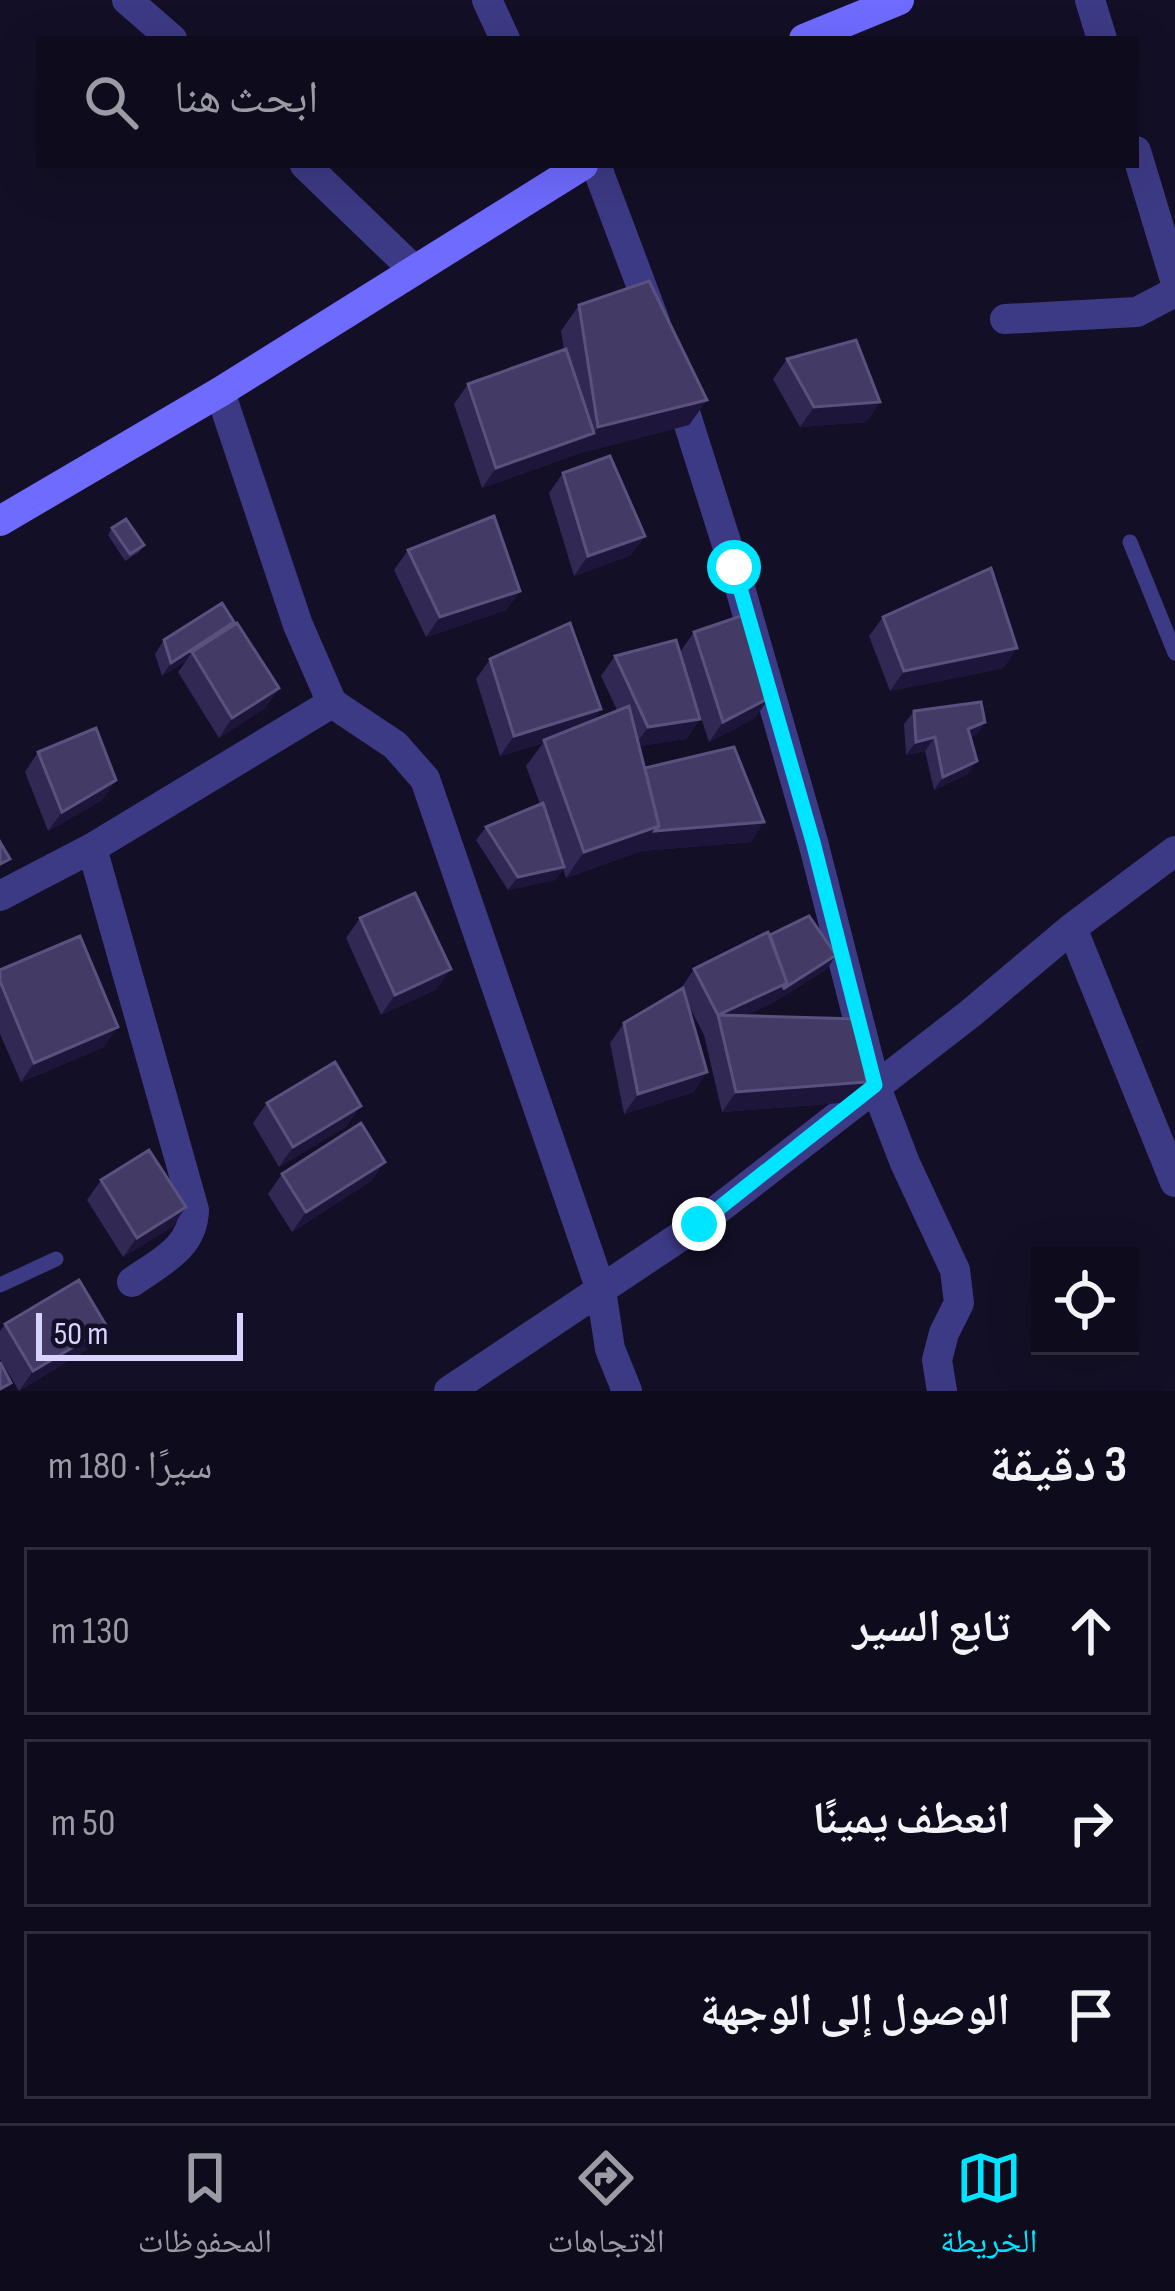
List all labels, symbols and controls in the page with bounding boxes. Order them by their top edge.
search box [36,36,1139,168]
icon: search [78,69,144,135]
text: ابحث هنا [174,71,318,126]
route start [707,540,761,594]
route end [672,1197,726,1251]
map controls [1031,1247,1139,1355]
button: locate [1031,1247,1139,1355]
scale bar [36,1307,243,1360]
text: 50 m [54,1314,108,1354]
text: 3 دقيقة [989,1435,1127,1496]
text: سيرًا · 180 m [48,1443,212,1490]
icon: ahead [1058,1598,1124,1664]
text: تابع السير [853,1600,1010,1655]
text: 130 m [51,1608,130,1655]
icon: right [1058,1790,1124,1856]
text: انعطف يمينًا [812,1792,1010,1847]
text: 50 m [51,1800,115,1847]
icon: arrive [1058,1982,1124,2048]
text: الوصول إلى الوجهة [700,1984,1010,2039]
tab: المحفوظات [138,2145,272,2273]
tab: الاتجاهات [547,2145,665,2273]
tab: الخريطة [940,2145,1037,2273]

